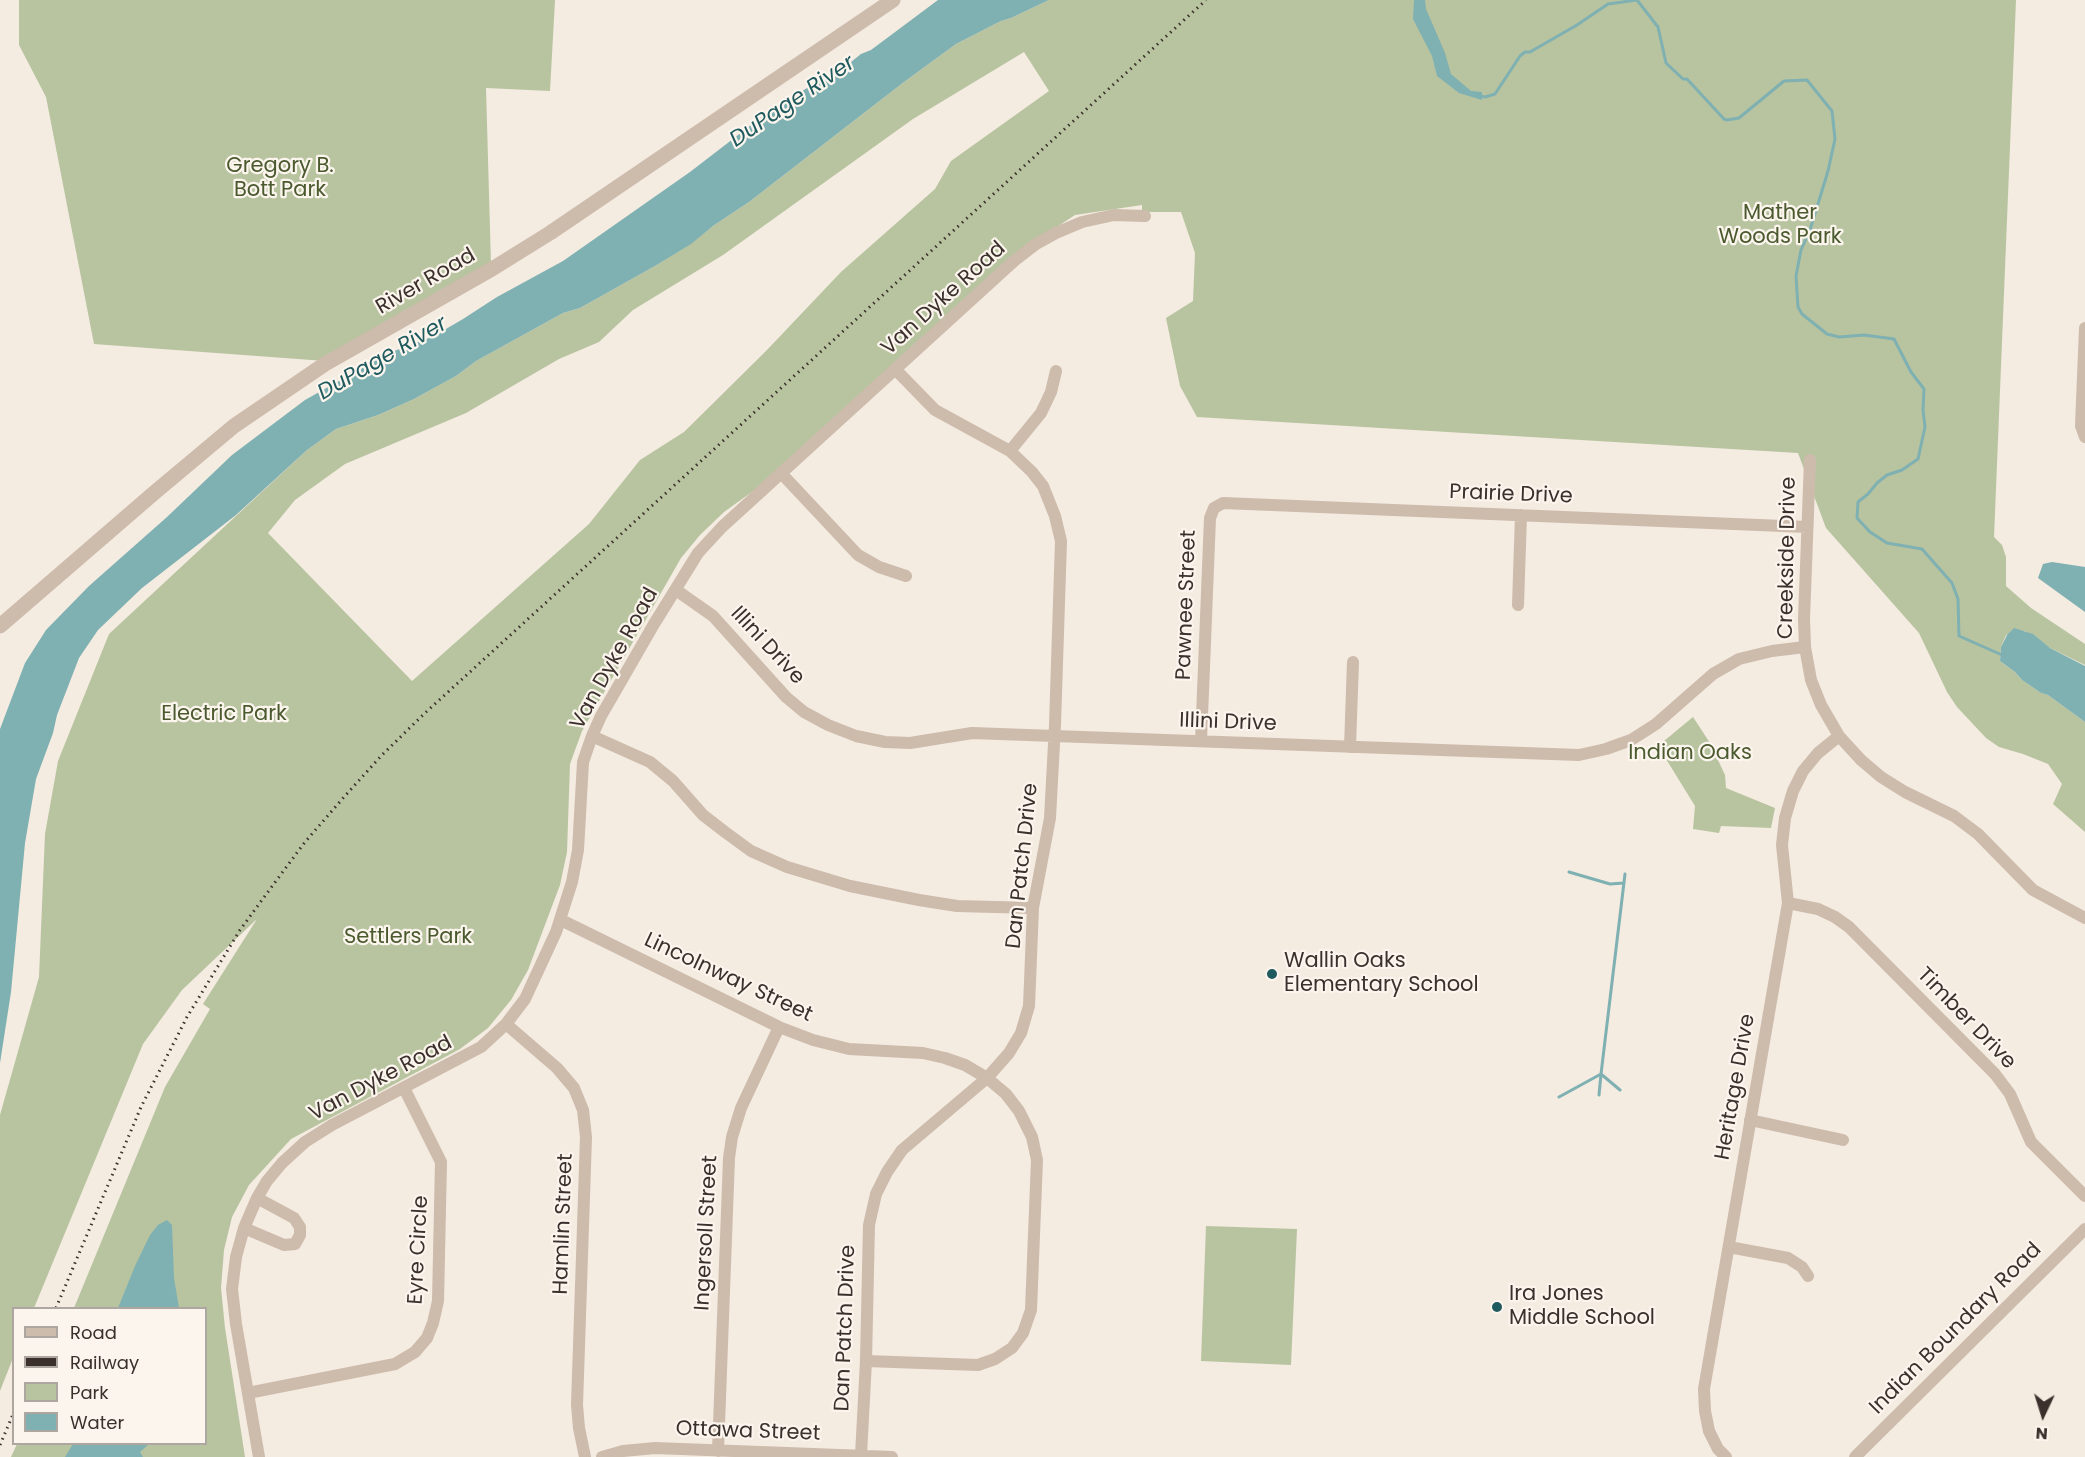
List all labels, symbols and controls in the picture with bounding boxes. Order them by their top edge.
water label: DuPage River [725,50,861,154]
park label: Gregory B. Bott Park [226,154,334,204]
park label: Mather Woods Park [1718,201,1842,251]
street label: Van Dyke Road [877,237,1011,361]
street label: River Road [372,243,480,321]
water label: DuPage River [313,311,453,407]
street label: Creekside Drive [1774,477,1802,639]
street label: Prairie Drive [1449,480,1573,510]
street label: Pawnee Street [1172,530,1202,680]
street label: Van Dyke Road [566,584,664,734]
street label: Illini Drive [725,602,809,690]
park label: Electric Park [161,702,287,728]
street label: Illini Drive [1179,709,1277,737]
park label: Indian Oaks [1628,741,1752,767]
street label: Dan Patch Drive [1002,782,1044,950]
park label: Settlers Park [344,925,472,951]
street label: Lincolnway Street [640,928,816,1028]
place label: Wallin Oaks Elementary School [1284,949,1479,999]
street label: Timber Drive [1911,963,2021,1075]
marker: Wallin Oaks Elementary School [1265,967,1279,981]
street label: Heritage Drive [1711,1012,1761,1162]
street label: Van Dyke Road [305,1031,457,1127]
street label: Hamlin Street [549,1153,579,1295]
street label: Ingersoll Street [690,1155,724,1311]
street label: Eyre Circle [404,1195,434,1305]
street label: Indian Boundary Road [1865,1238,2047,1420]
street label: Dan Patch Drive [831,1244,861,1412]
place label: Ira Jones Middle School [1509,1282,1655,1332]
marker: Ira Jones Middle School [1490,1300,1504,1314]
legend [12,1307,207,1445]
text: Road [70,1320,117,1345]
text: Railway [70,1350,139,1375]
text: Park [70,1380,109,1405]
north arrow [2013,1385,2073,1445]
text: Water [70,1410,124,1435]
street label: Ottawa Street [675,1417,821,1447]
text: N [2035,1422,2049,1445]

